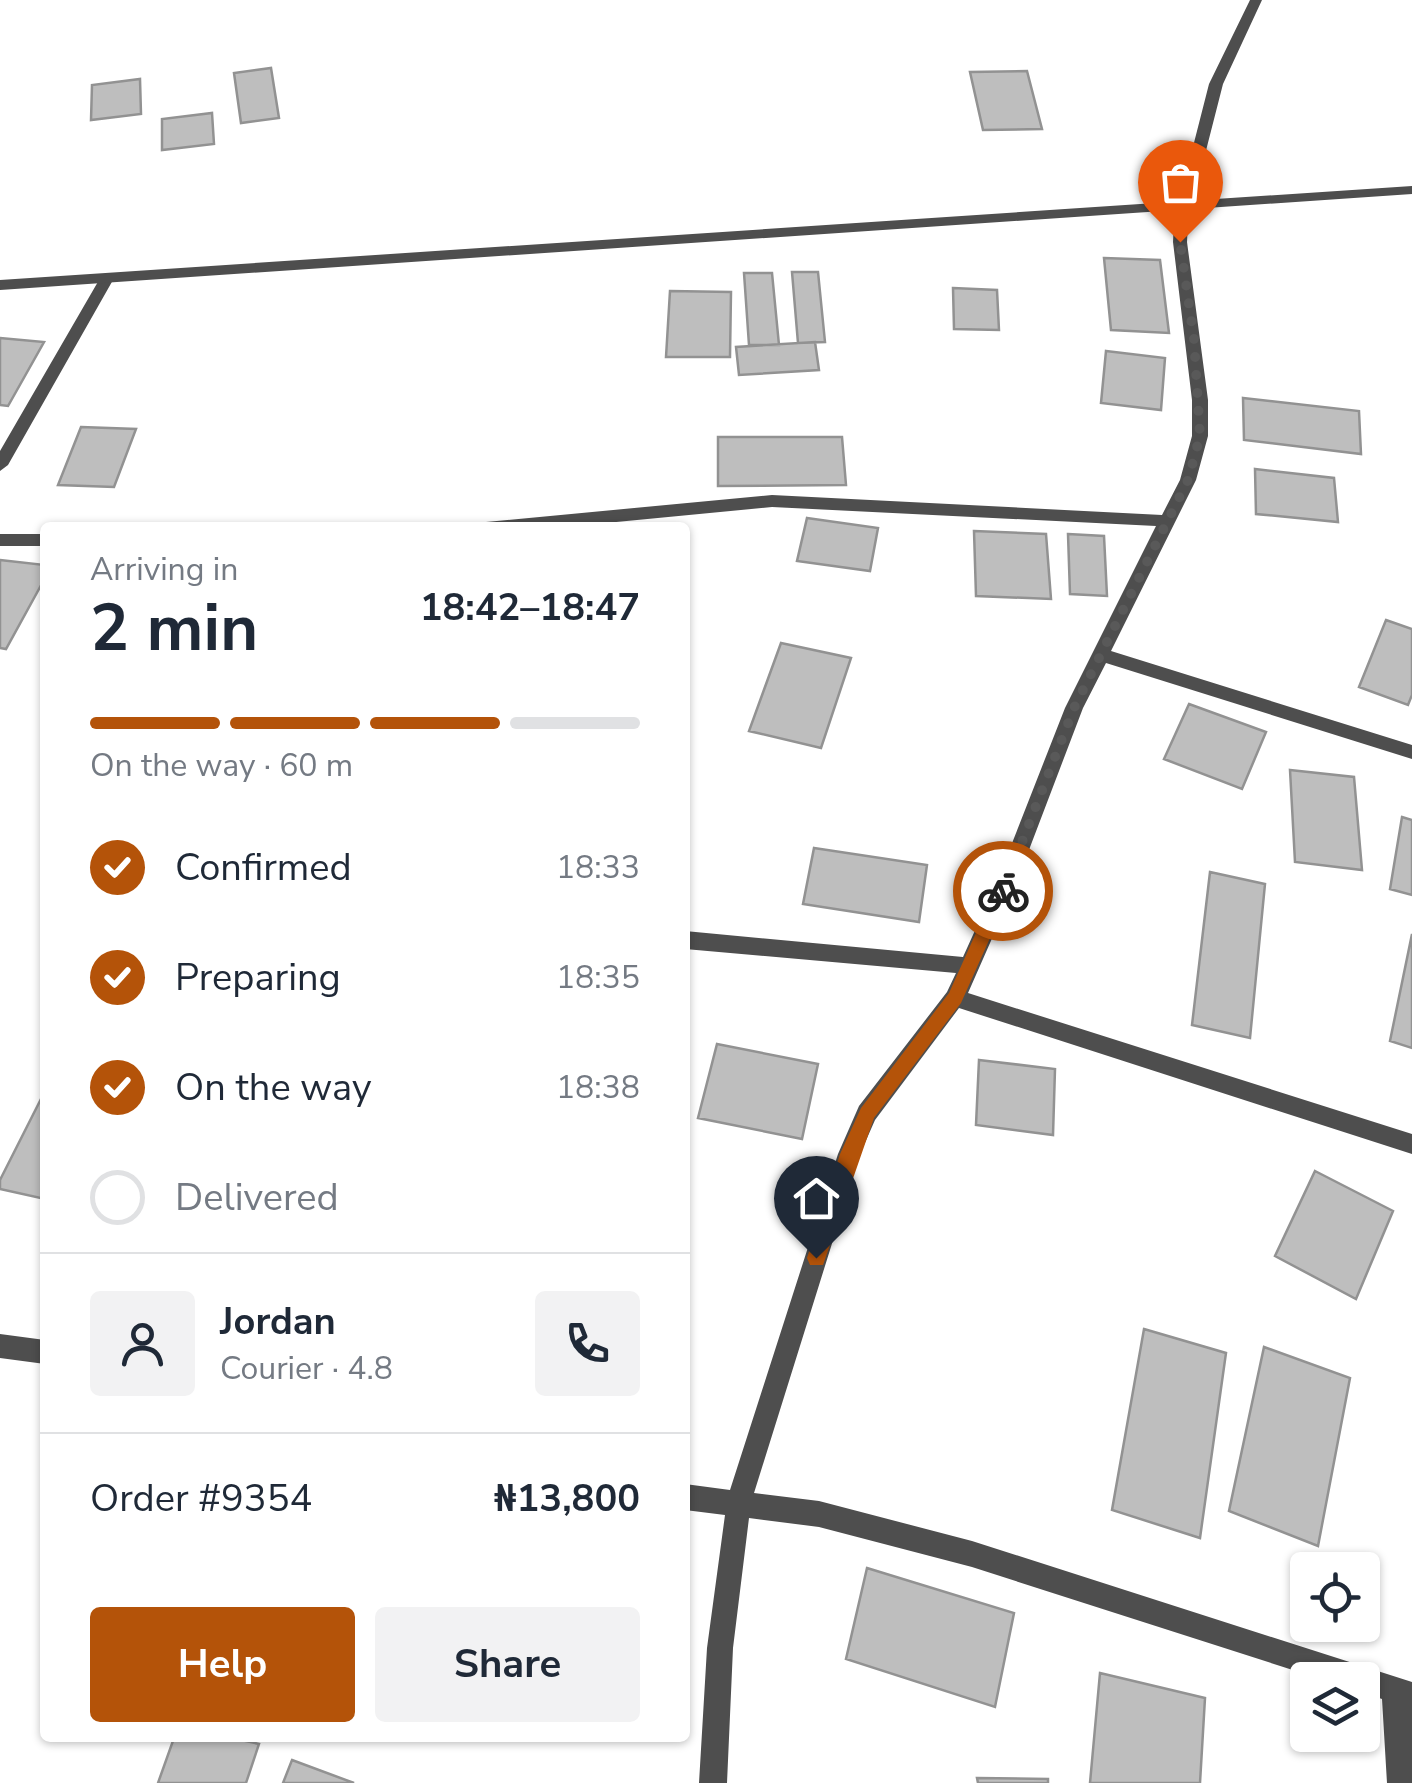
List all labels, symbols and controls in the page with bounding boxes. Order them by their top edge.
pin [1138,140,1223,243]
icon: bag [1153,155,1208,210]
text: Arriving in [90,548,238,591]
text: 18:42–18:47 [420,582,640,633]
text: 2 min [90,584,258,673]
text: On the way · 60 m [90,744,353,787]
icon: check [90,840,145,895]
courier [953,841,1053,941]
text: Confirmed [175,842,352,893]
text: 18:33 [556,846,640,889]
icon: bike [976,864,1031,919]
icon: check [90,950,145,1005]
text: Preparing [175,952,341,1003]
text: 18:35 [556,956,640,999]
icon: check [90,1060,145,1115]
text: On the way [175,1062,371,1113]
text: 18:38 [556,1066,640,1109]
pin [774,1156,859,1259]
icon: home [789,1171,844,1226]
text: Delivered [175,1172,339,1223]
button: person [90,1291,195,1396]
button: phone [535,1291,640,1396]
text: Jordan [220,1296,336,1347]
text: Courier · 4.8 [220,1347,393,1390]
text: Order #9354 [90,1473,312,1524]
text: ₦13,800 [494,1473,640,1524]
map controls [1290,1552,1380,1752]
button: locate [1290,1552,1380,1642]
button: Help [90,1607,355,1722]
button: Share [375,1607,640,1722]
button: layers [1290,1662,1380,1752]

